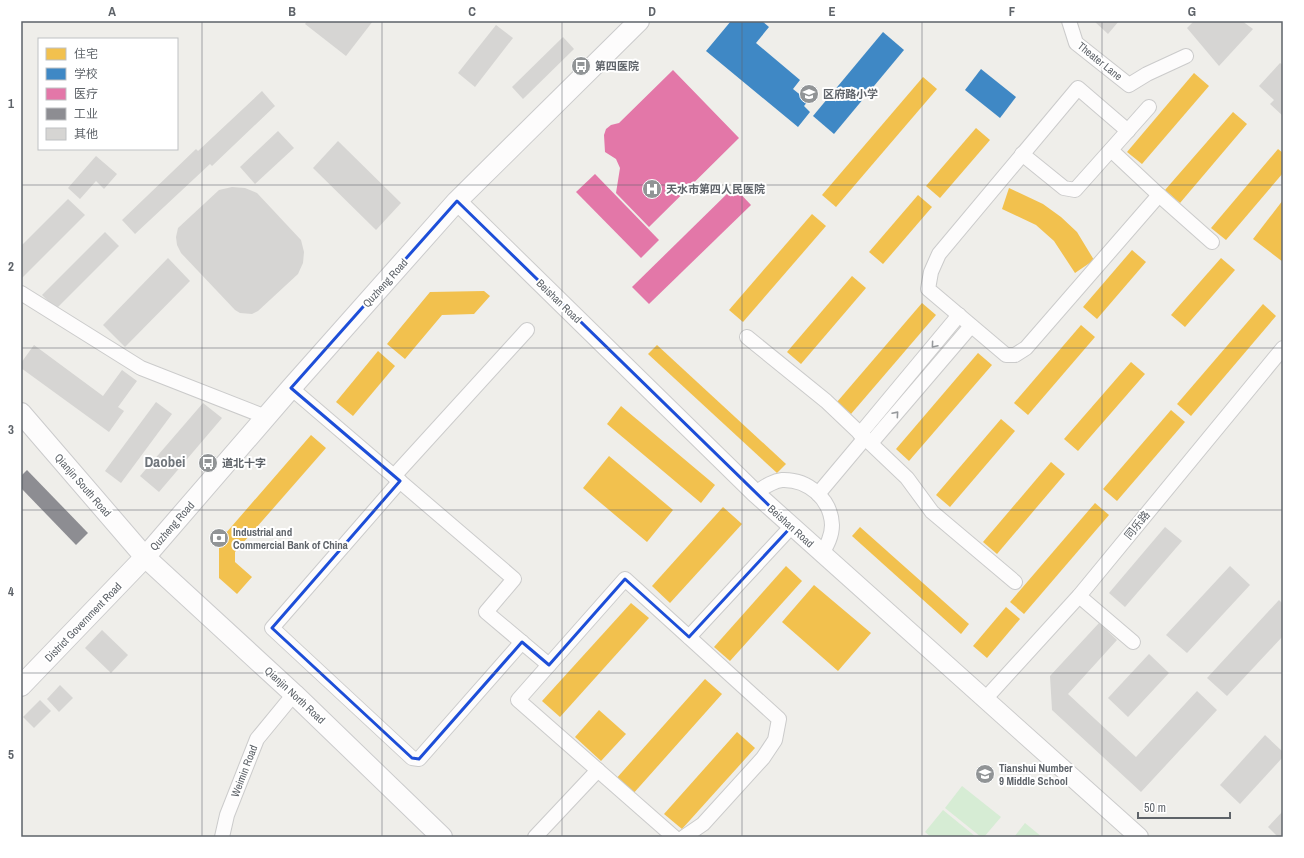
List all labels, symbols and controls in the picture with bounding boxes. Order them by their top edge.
text: A [108,3,116,20]
text: B [288,3,296,20]
text: C [468,3,476,20]
text: D [648,3,656,20]
text: E [828,3,836,20]
text: F [1009,3,1016,20]
text: G [1188,3,1196,20]
legend [38,38,178,150]
street label: Theater Lane [1075,39,1125,83]
text: 住宅 [74,46,98,62]
bus stop icon: 第四医院 [570,55,592,77]
place label: 第四医院 [595,59,639,73]
text: 学校 [74,66,98,82]
school or university icon: 区府路小学 [798,83,820,105]
text: 医疗 [74,86,98,102]
place label: 区府路小学 [823,87,878,101]
text: 1 [8,95,14,112]
text: 工业 [74,106,98,122]
text: 其他 [74,126,98,142]
hospital icon: 天水市第四人民医院 [641,178,663,200]
place label: 天水市第四人民医院 [666,182,765,196]
street label: Quzheng Road [359,256,411,310]
text: 2 [8,258,14,275]
street label: Beishan Road [534,276,584,326]
one-way arrow [931,340,938,348]
one-way arrow [891,411,898,419]
text: 3 [8,421,14,438]
street label: Qianjin South Road [52,451,114,519]
district label: Daobei [144,451,186,472]
bus stop icon: 道北十字 [197,452,219,474]
place label: 道北十字 [222,456,266,470]
street label: Quzheng Road [147,499,197,553]
street label: Beishan Road [765,502,817,550]
street label: 同乐路 [1121,508,1153,542]
place label: Industrial and Commercial Bank of China [233,525,348,552]
bank icon: Industrial and Commercial Bank of China [208,527,230,549]
street label: District Government Road [42,579,124,665]
text: 4 [8,583,14,600]
street label: Qianjin North Road [262,663,328,727]
street label: Weimin Road [228,743,260,799]
text: 5 [8,746,14,763]
place label: Tianshui Number 9 Middle School [999,761,1073,788]
school or university icon: Tianshui Number 9 Middle School [974,763,996,785]
scale bar [1138,794,1230,820]
text: 50 m [1144,800,1166,816]

